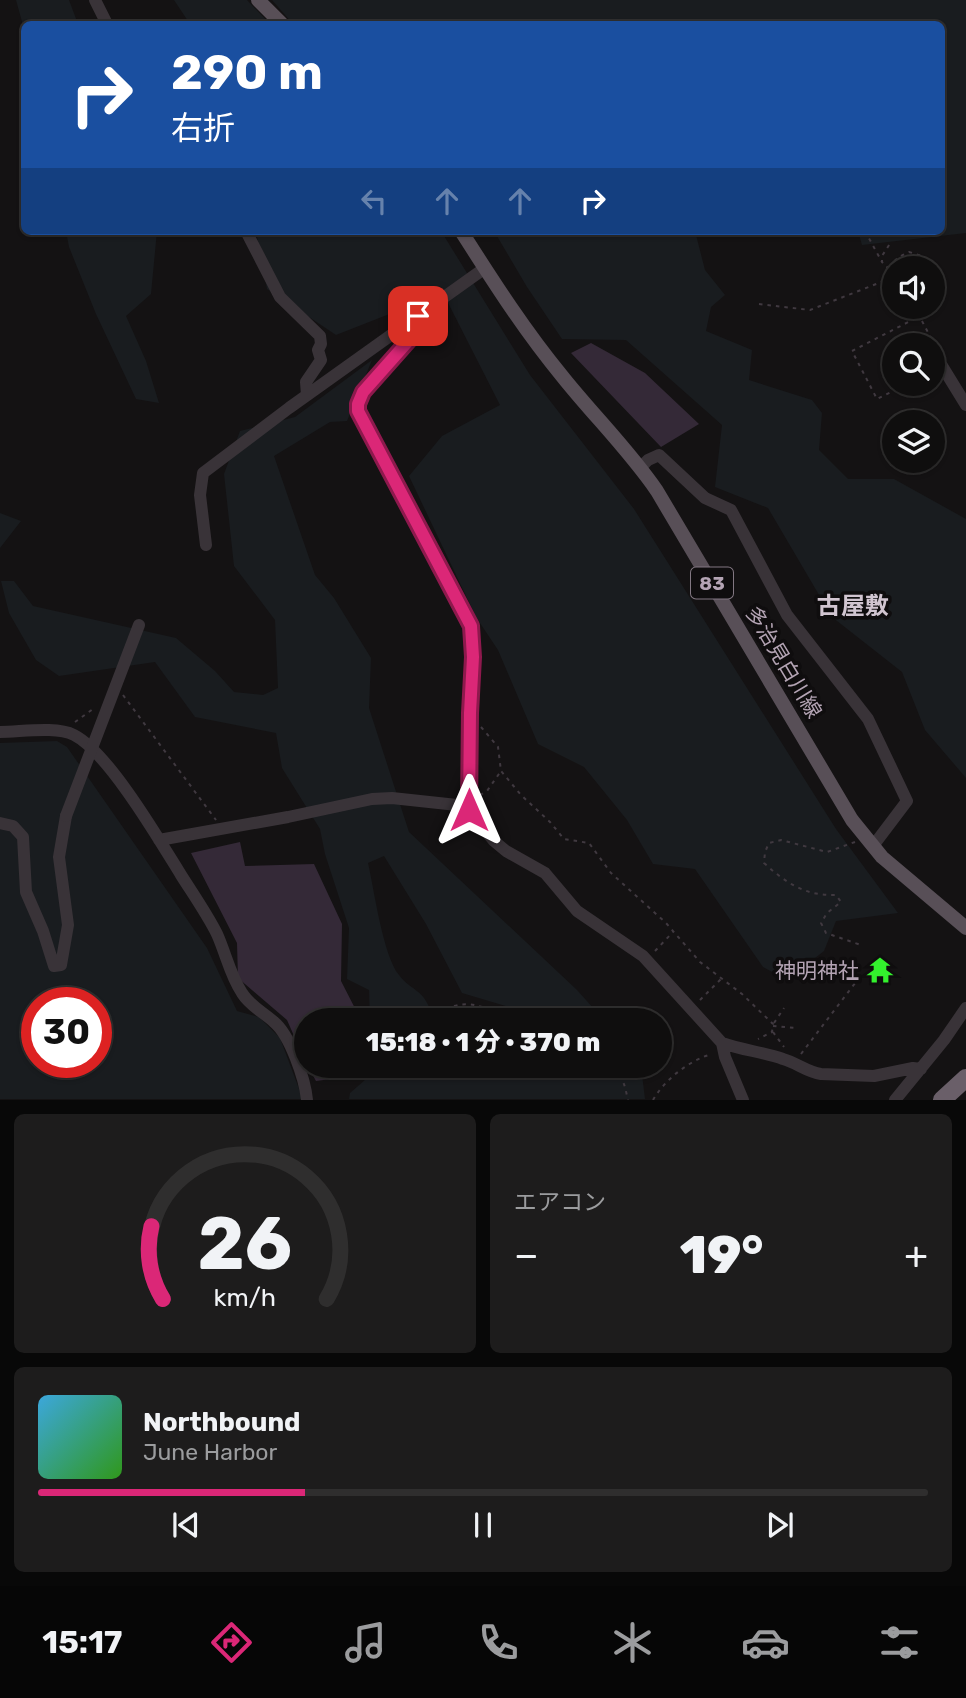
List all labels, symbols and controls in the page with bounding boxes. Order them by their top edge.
text: 290 m [171,43,323,101]
icon: right [56,49,147,140]
text: 右折 [171,109,235,147]
icon: left [355,182,393,220]
icon: ahead [428,182,466,220]
icon: ahead [501,182,539,220]
icon: right [574,182,612,220]
map controls [882,256,945,473]
button: sound [882,256,945,319]
pin [388,286,448,346]
icon: arrive [399,297,437,335]
button: search [882,333,945,396]
button: layers [882,410,945,473]
road number: 83 [691,568,733,598]
district label: 古屋敷 [817,592,889,620]
street label: 多治見白川線 [741,602,827,722]
position arrow [432,773,506,847]
temple icon: 神明神社 [865,955,895,985]
place label: 神明神社 [775,958,859,983]
speed limit sign: 30 [21,987,112,1078]
text: 15:18 · 1 分 · 370 m [366,1027,600,1058]
text: エアコン [514,1188,606,1216]
text: 26 [198,1202,292,1288]
text: 19° [680,1224,763,1286]
text: − [514,1232,539,1278]
text: + [904,1232,928,1278]
text: km/h [214,1283,276,1312]
text: Northbound [143,1407,301,1438]
text: June Harbor [143,1438,277,1466]
icon: previous [167,1506,205,1544]
icon: pause [464,1506,502,1544]
icon: next [761,1506,799,1544]
icon: directions [207,1618,256,1667]
icon: music [341,1618,390,1667]
icon: phone [474,1618,523,1667]
icon: climate [608,1618,657,1667]
icon: car [741,1618,790,1667]
icon: filters [875,1618,924,1667]
text: 15:17 [42,1623,122,1661]

